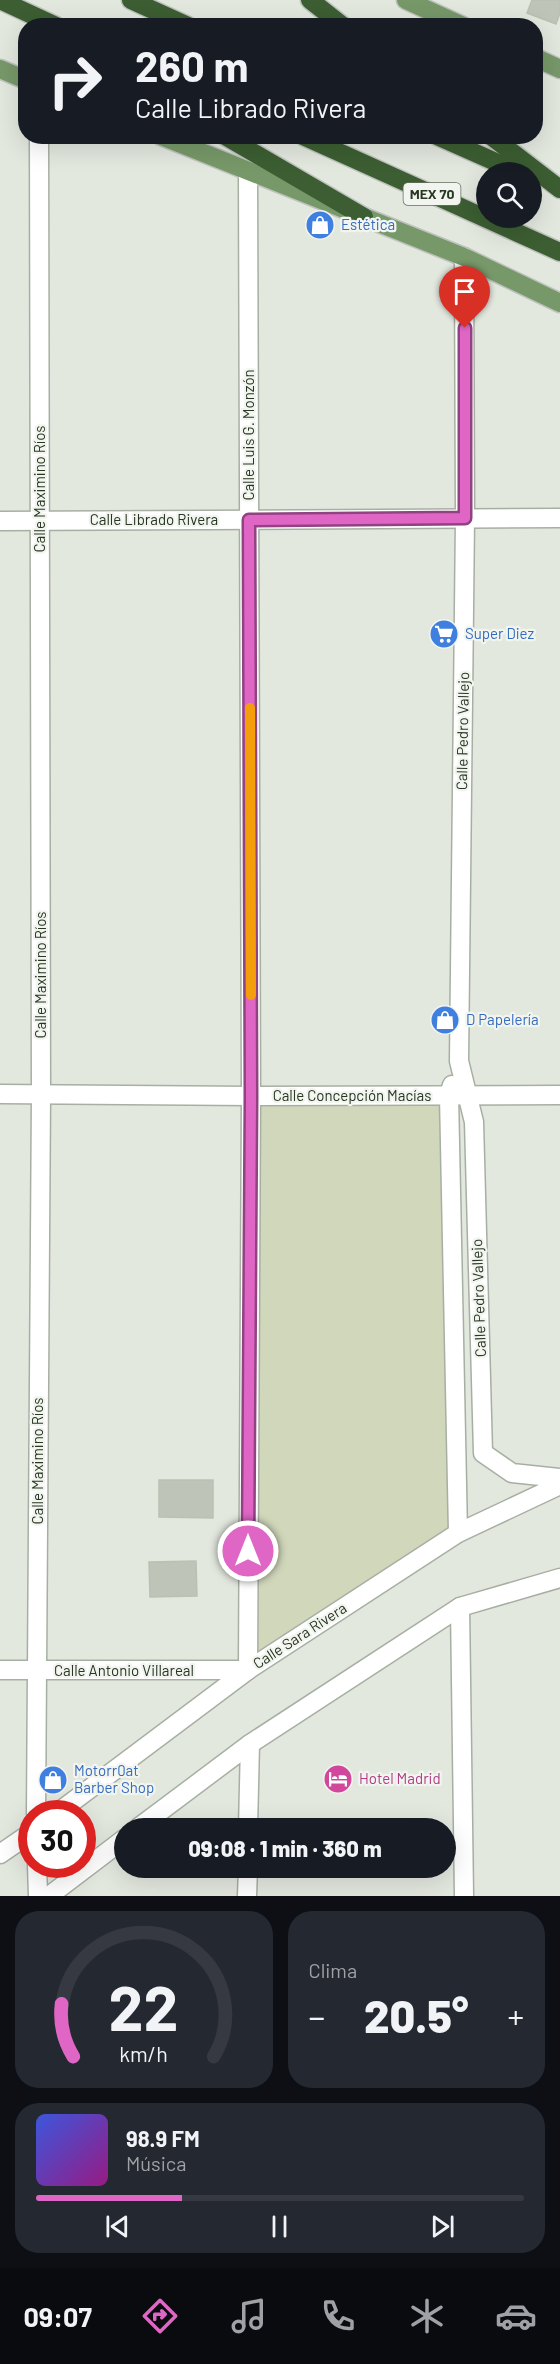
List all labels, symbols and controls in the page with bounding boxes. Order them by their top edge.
text: 260 m [135,40,248,90]
icon: right [36,42,114,120]
text: Calle Librado Rivera [135,91,366,123]
map controls [476,162,542,228]
button: search [476,162,542,228]
road number: MEX 70 [404,183,460,205]
shop icon: Estética [304,209,336,241]
place label: Estética [341,215,395,233]
pin [439,266,490,328]
icon: arrive [448,275,481,308]
street label: Calle Luis G. Monzón [239,369,257,501]
street label: Calle Maximino Ríos [30,425,48,553]
street label: Calle Librado Rivera [90,510,218,528]
supermarket icon: Super Diez [428,618,460,650]
place label: Super Diez [465,624,535,642]
street label: Calle Pedro Vallejo [452,672,472,790]
street label: Calle Maximino Ríos [31,911,49,1039]
shop icon: D Papelería [429,1004,461,1036]
place label: D Papelería [466,1010,539,1028]
street label: Calle Concepción Macías [273,1086,431,1104]
street label: Calle Pedro Vallejo [467,1239,489,1358]
street label: Calle Maximino Ríos [28,1397,46,1525]
position arrow [216,1519,280,1583]
street label: Calle Sara Rivera [249,1598,350,1672]
street label: Calle Antonio Villareal [54,1661,194,1679]
place label: Motorr0at Barber Shop [74,1761,154,1796]
hotel icon: Hotel Madrid [322,1763,354,1795]
shop icon: Motorr0at Barber Shop [37,1764,69,1796]
place label: Hotel Madrid [359,1769,441,1787]
speed limit sign: 30 [18,1800,96,1878]
text: 09:08 · 1 min · 360 m [188,1835,382,1861]
text: Clima [309,1958,357,1982]
text: 22 [109,1969,179,2043]
text: 20.5° [364,1988,469,2042]
text: − [309,1996,325,2036]
text: + [508,1996,524,2036]
text: km/h [119,2041,168,2066]
text: 98.9 FM [126,2125,200,2151]
text: Música [126,2151,186,2175]
icon: previous [101,2210,134,2243]
icon: pause [263,2210,296,2243]
icon: next [426,2210,459,2243]
icon: directions [139,2295,181,2337]
icon: music [228,2295,270,2337]
icon: phone [317,2295,359,2337]
icon: climate [406,2295,448,2337]
icon: car [495,2295,537,2337]
text: 09:07 [23,2300,92,2332]

